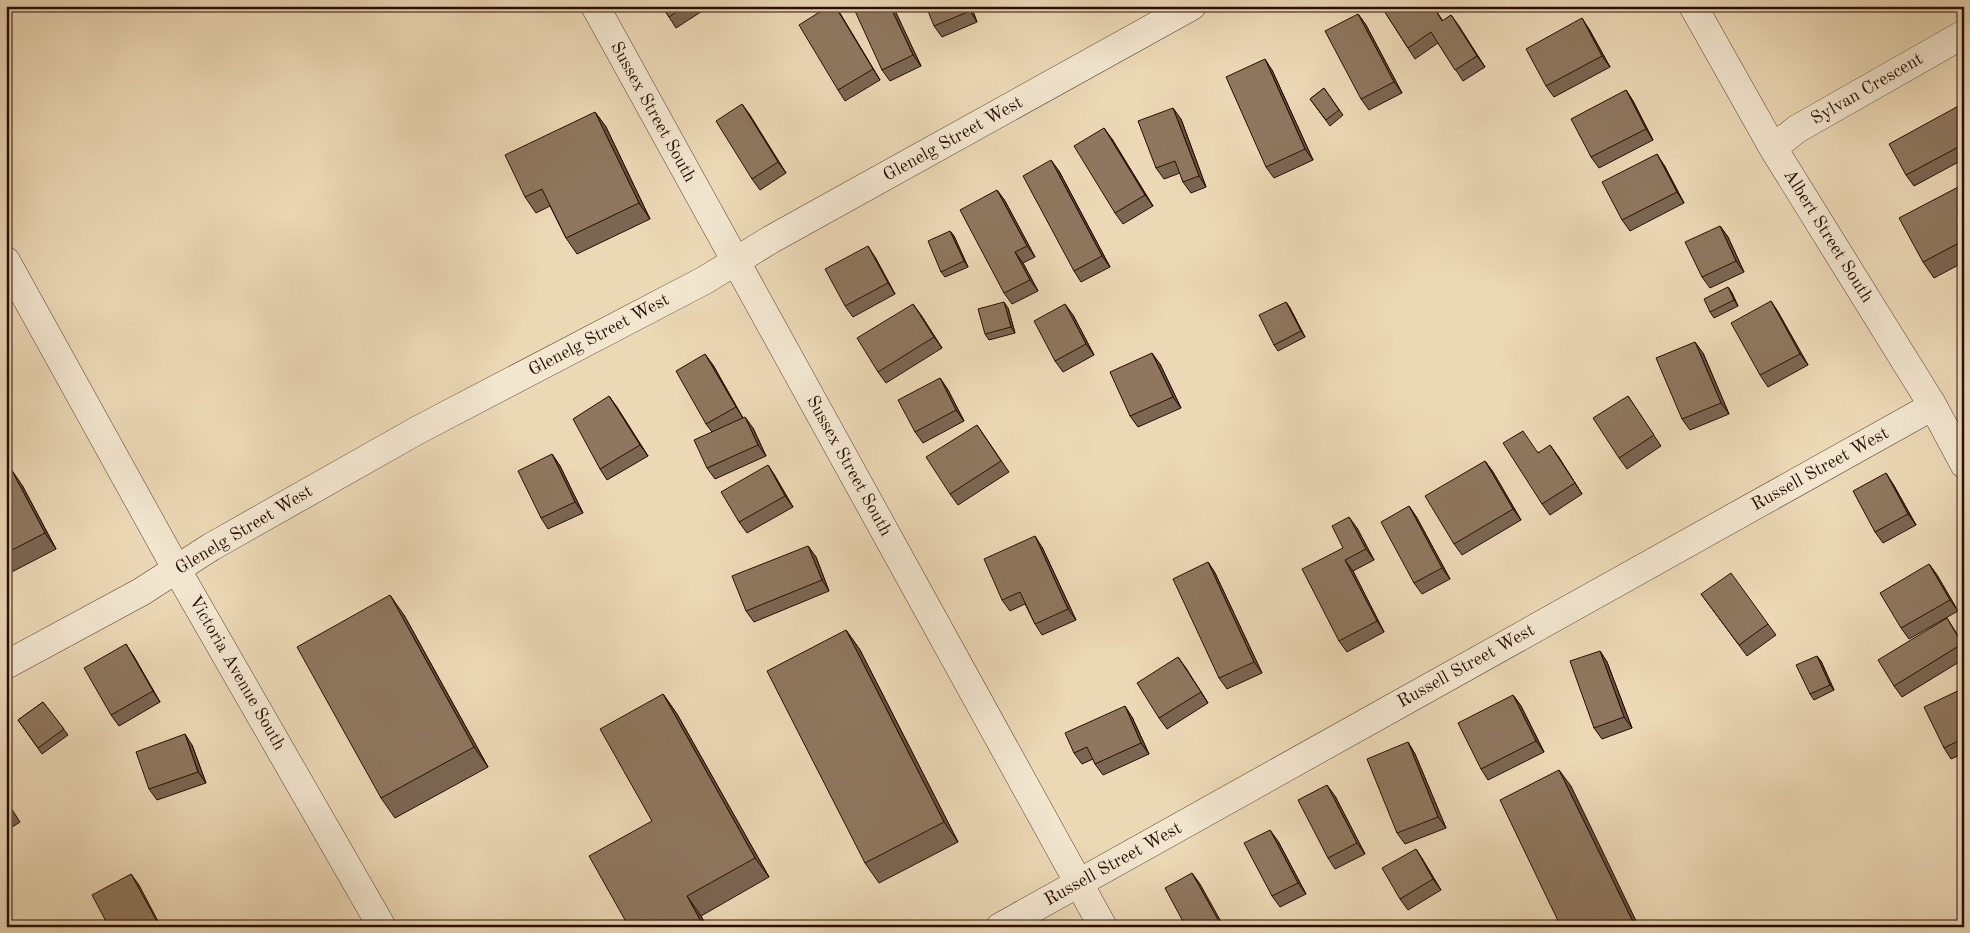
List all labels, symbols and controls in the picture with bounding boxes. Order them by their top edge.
street label: Sussex Street South [607,39,699,185]
street label: Sylvan Crescent [1808,50,1926,128]
street label: Glenelg Street West [880,93,1026,185]
street label: Albert Street South [1780,166,1876,306]
street label: Glenelg Street West [526,290,672,380]
street label: Sussex Street South [803,393,895,539]
street label: Russell Street West [1748,424,1892,514]
street label: Glenelg Street West [172,482,316,578]
street label: Victoria Avenue South [185,593,289,754]
street label: Russell Street West [1394,621,1538,711]
street label: Russell Street West [1041,819,1185,909]

